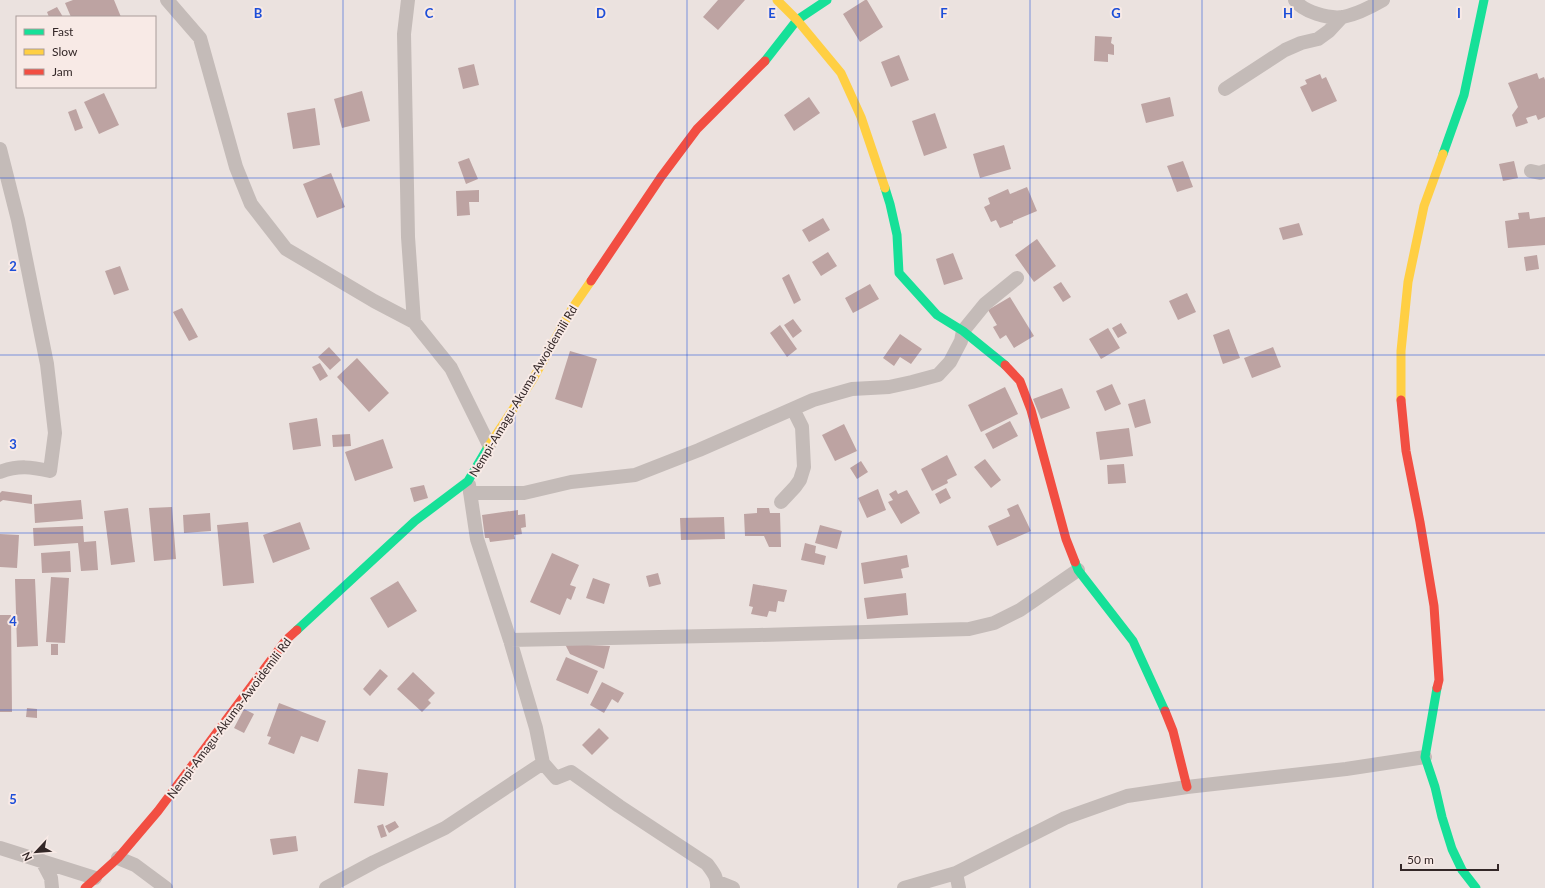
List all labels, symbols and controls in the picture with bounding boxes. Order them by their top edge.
text: B [254,5,263,21]
text: C [425,5,434,21]
text: D [596,5,606,21]
text: E [768,5,776,21]
text: F [940,5,948,21]
text: G [1111,5,1121,21]
text: H [1283,5,1293,21]
text: I [1457,5,1461,21]
legend [16,16,156,88]
text: Fast [52,24,74,39]
text: Slow [52,44,78,59]
text: Jam [52,64,73,79]
text: 2 [9,258,17,274]
street label: Nempi-Amagu-Akuma-Awoidemili Rd [466,303,580,479]
text: 3 [9,436,17,452]
text: 4 [9,613,17,629]
street label: Nempi-Amagu-Akuma-Awoidemili Rd [164,635,294,801]
text: 5 [9,791,17,807]
north arrow [16,832,56,872]
scale bar [1401,846,1498,872]
text: N [19,850,34,863]
text: 50 m [1407,852,1434,867]

